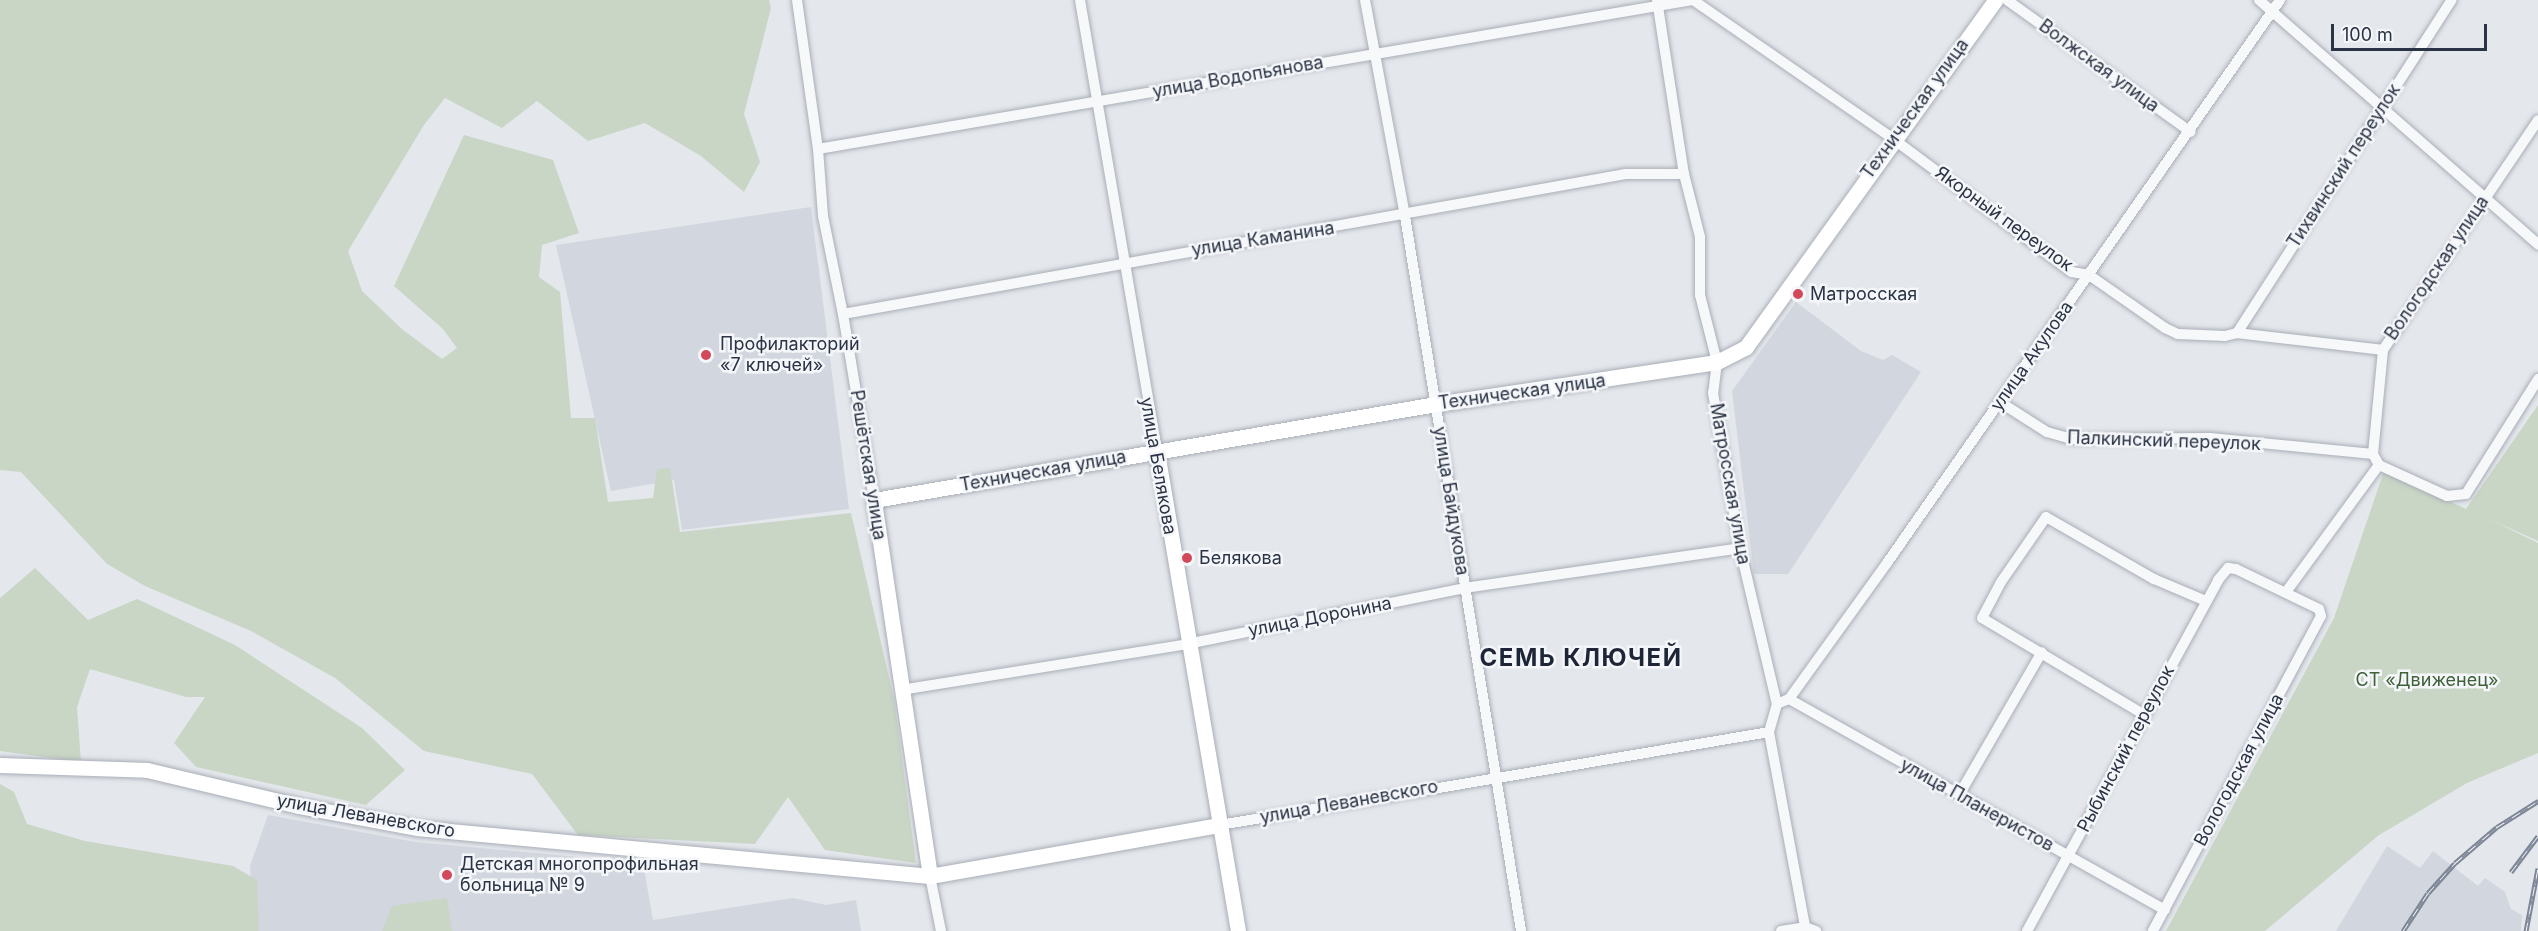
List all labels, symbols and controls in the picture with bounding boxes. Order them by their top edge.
scale bar [2334,12,2490,50]
street label: Волжская улица [2035,15,2163,117]
text: 100 m [2342,24,2393,45]
street label: Техническая улица [1857,34,1973,184]
street label: улица Водопьянова [1151,51,1325,103]
street label: Тихвинский переулок [2283,80,2405,252]
street label: Якорный переулок [1931,162,2077,276]
street label: Вологодская улица [2381,192,2493,344]
street label: улица Каманина [1190,217,1336,261]
place label: Матросская [1810,283,1917,305]
marker: Матросская [1791,287,1805,301]
street label: улица Акулова [1986,297,2078,415]
place label: Профилакторий «7 ключей» [720,334,860,376]
marker: Профилакторий «7 ключей» [697,346,715,364]
street label: Техническая улица [1437,370,1607,414]
street label: Решётская улица [845,388,891,542]
street label: улица Белякова [1135,396,1181,536]
street label: Матросская улица [1705,402,1755,566]
street label: улица Байдукова [1429,425,1473,577]
street label: Палкинский переулок [2067,427,2261,455]
street label: Техническая улица [958,446,1128,496]
place label: Белякова [1199,547,1282,569]
marker: Белякова [1180,551,1194,565]
street label: улица Доронина [1246,593,1394,641]
district label: СЕМЬ КЛЮЧЕЙ [1480,644,1682,672]
street label: Рыбинский переулок [2073,662,2179,836]
park label: СТ «Движенец» [2356,669,2498,691]
street label: Вологодская улица [2190,690,2288,850]
street label: улица Планеристов [1896,754,2058,856]
street label: улица Леваневского [1258,776,1440,828]
street label: улица Леваневского [275,790,457,842]
place label: Детская многопрофильная больница № 9 [460,854,699,896]
marker: Детская многопрофильная больница № 9 [438,866,456,884]

